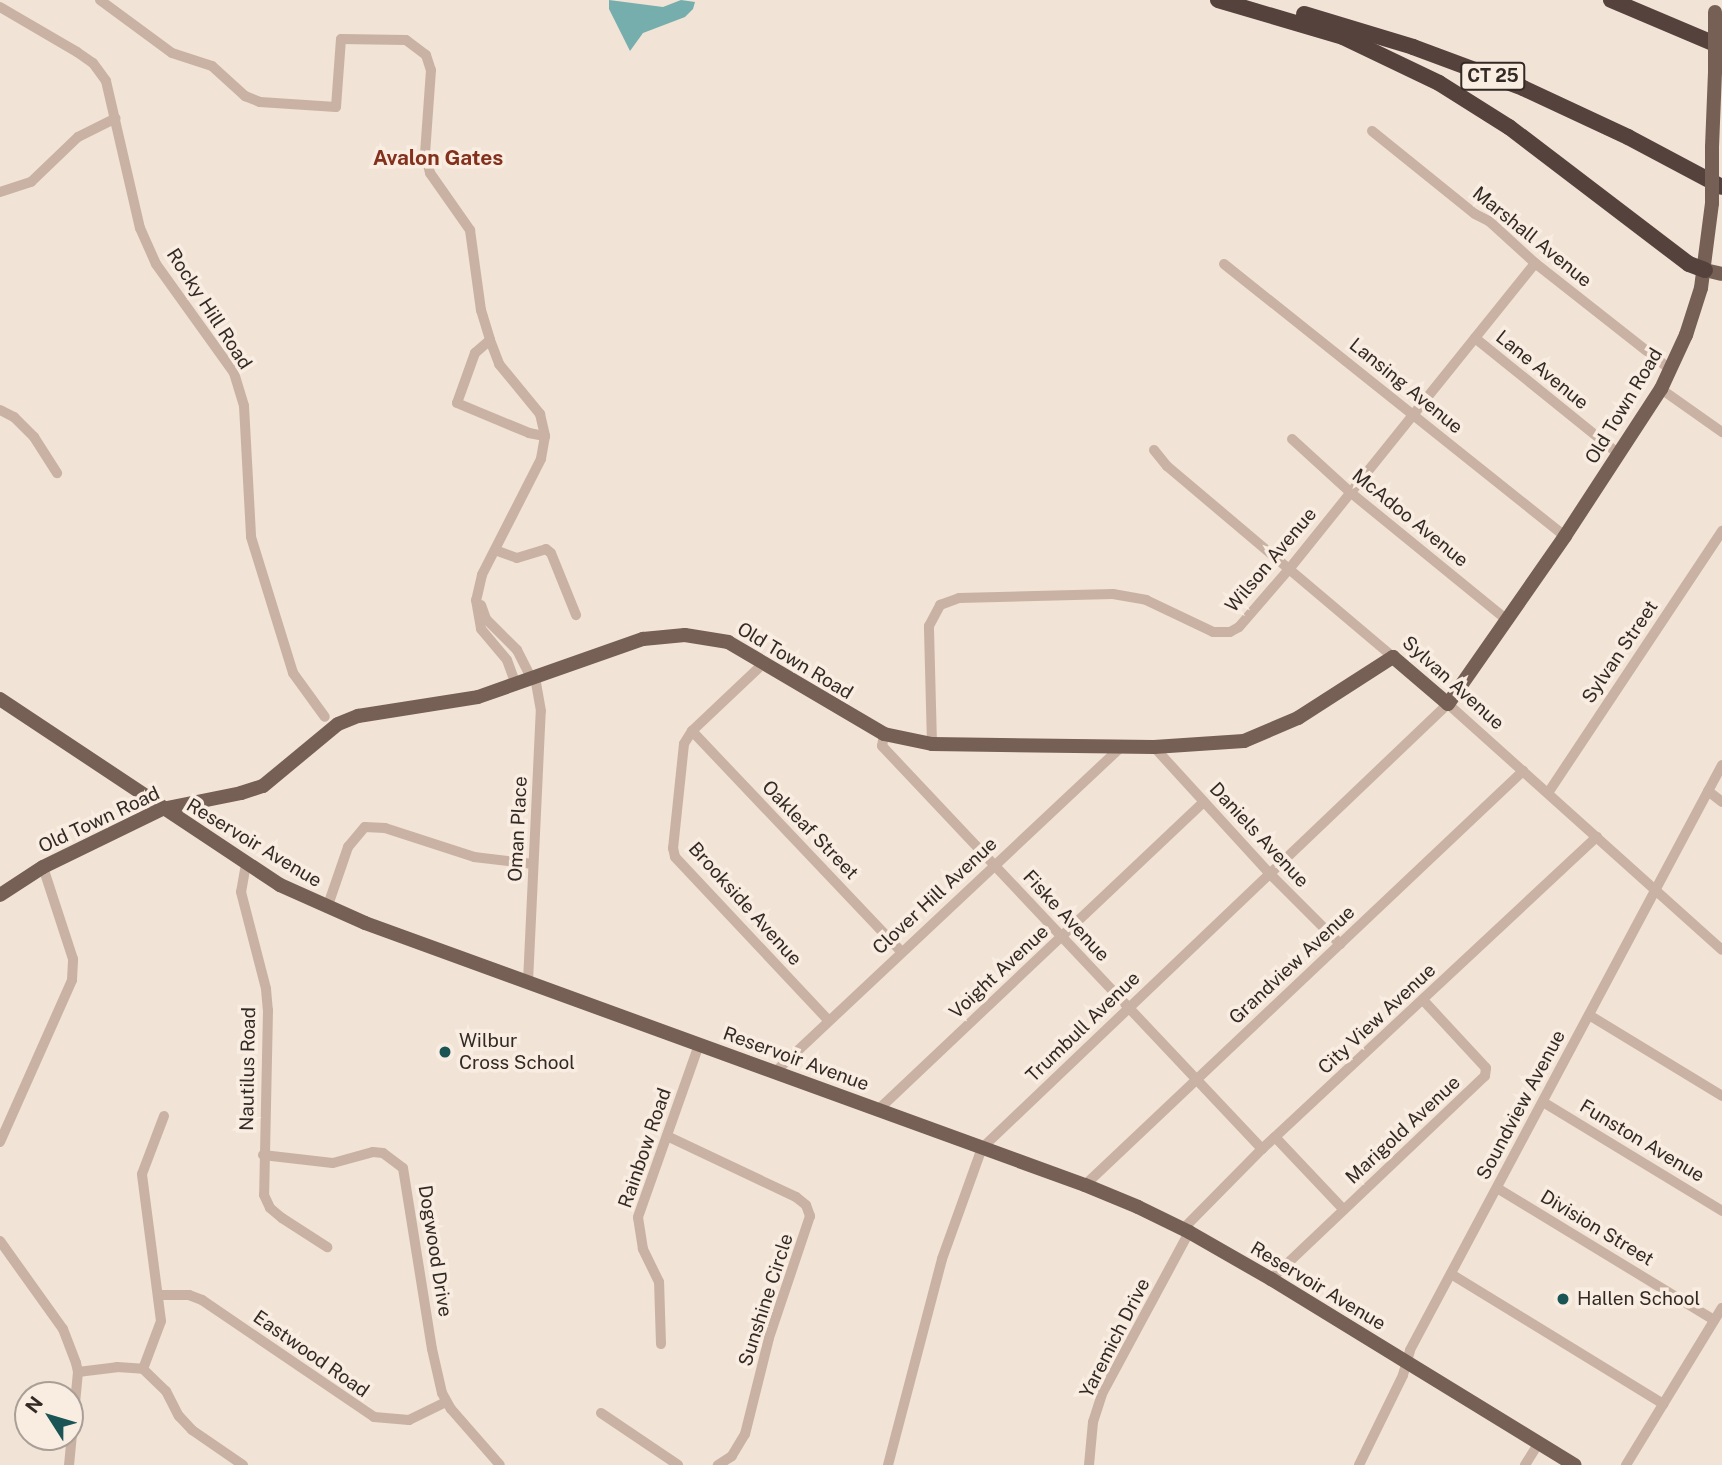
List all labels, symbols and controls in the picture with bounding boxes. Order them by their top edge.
road number: CT 25 [1460,62,1526,90]
district label: Avalon Gates [373,145,503,171]
street label: Marshall Avenue [1468,182,1596,292]
street label: Rocky Hill Road [161,244,257,374]
street label: Lane Avenue [1491,326,1593,414]
street label: Lansing Avenue [1345,333,1467,439]
street label: Old Town Road [1580,344,1668,468]
street label: McAdoo Avenue [1347,464,1473,572]
street label: Wilson Avenue [1221,503,1321,617]
street label: Sylvan Street [1577,596,1663,708]
street label: Old Town Road [733,617,857,705]
street label: Sylvan Avenue [1397,631,1509,735]
street label: Oman Place [504,776,532,882]
street label: Oakleaf Street [757,776,863,884]
street label: Daniels Avenue [1205,778,1313,892]
street label: Old Town Road [35,782,163,858]
street label: Reservoir Avenue [182,794,326,892]
street label: Clover Hill Avenue [868,833,1002,959]
street label: Brookside Avenue [684,838,806,970]
street label: Fiske Avenue [1018,866,1114,966]
street label: Grandview Avenue [1224,901,1360,1029]
street label: Voight Avenue [945,920,1053,1024]
street label: City View Avenue [1313,959,1441,1079]
street label: Trumbull Avenue [1021,967,1145,1087]
street label: Nautilus Road [236,1007,260,1131]
street label: Reservoir Avenue [720,1022,872,1096]
street label: Soundview Avenue [1472,1026,1570,1184]
place label: Wilbur Cross School [459,1030,575,1074]
marker: Wilbur Cross School [437,1044,453,1060]
street label: Marigold Avenue [1341,1071,1465,1189]
street label: Rainbow Road [614,1085,676,1211]
street label: Funston Avenue [1576,1095,1708,1187]
street label: Dogwood Drive [413,1183,457,1319]
street label: Division Street [1536,1185,1658,1271]
street label: Sunshine Circle [734,1231,798,1369]
street label: Reservoir Avenue [1246,1237,1390,1335]
street label: Yaremich Drive [1075,1274,1155,1402]
place label: Hallen School [1577,1288,1700,1310]
marker: Hallen School [1555,1291,1571,1307]
street label: Eastwood Road [249,1306,373,1402]
north arrow [14,1381,84,1451]
text: N [21,1392,47,1417]

